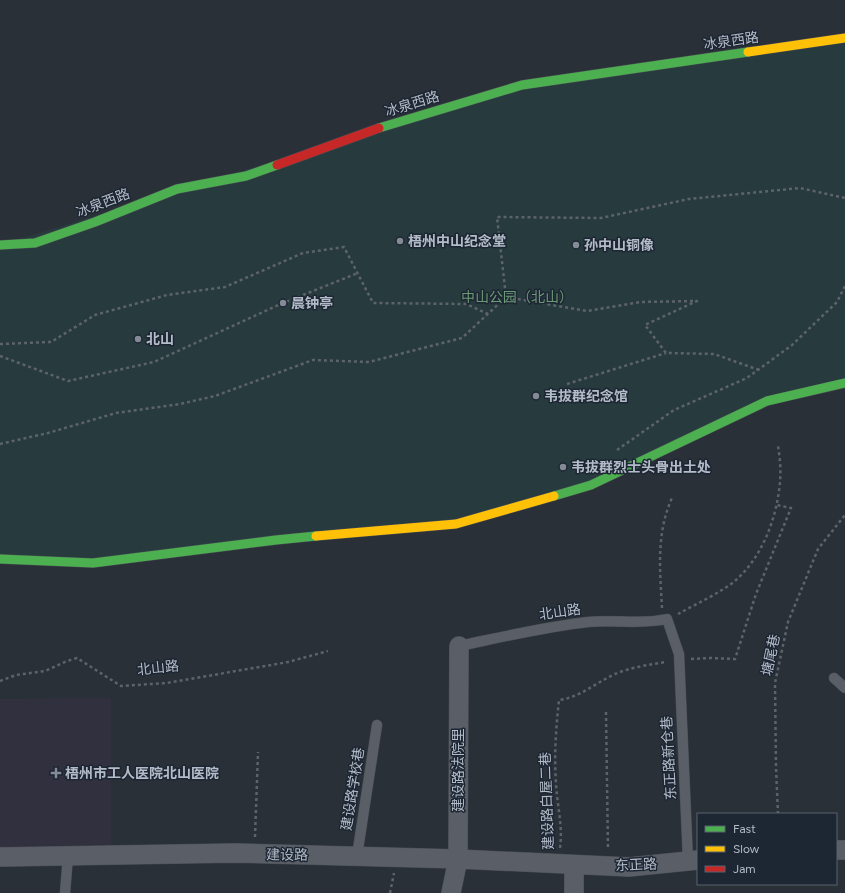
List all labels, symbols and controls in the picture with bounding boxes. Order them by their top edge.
street label: 冰泉西路 [702,29,760,53]
street label: 冰泉西路 [383,88,441,120]
street label: 冰泉西路 [74,185,132,221]
place label: 梧州中山纪念堂 [408,233,506,250]
marker: 梧州中山纪念堂 [395,236,405,246]
place label: 孙中山铜像 [584,237,654,254]
marker: 孙中山铜像 [571,240,581,250]
park label: 中山公园（北山） [461,289,573,306]
place label: 晨钟亭 [291,295,333,312]
marker: 晨钟亭 [278,298,288,308]
place label: 北山 [146,331,174,348]
marker: 北山 [133,334,143,344]
place label: 韦拔群纪念馆 [544,388,628,405]
marker: 韦拔群纪念馆 [531,391,541,401]
place label: 韦拔群烈士头骨出土处 [571,459,711,476]
marker: 韦拔群烈士头骨出土处 [558,462,568,472]
street label: 北山路 [538,601,582,623]
street label: 塘尾巷 [758,633,784,677]
street label: 北山路 [136,657,180,679]
street label: 东正路新仓巷 [658,716,680,800]
street label: 建设路法院里 [450,728,467,812]
street label: 建设路学校巷 [338,746,368,832]
street label: 建设路白屋二巷 [537,752,557,850]
place label: 梧州市工人医院北山医院 [65,765,219,782]
marker: 梧州市工人医院北山医院 [50,767,62,779]
legend [697,813,837,885]
text: Fast [733,822,756,836]
text: Slow [733,842,760,856]
street label: 建设路 [266,846,308,864]
street label: 东正路 [615,855,657,875]
text: Jam [733,862,756,876]

